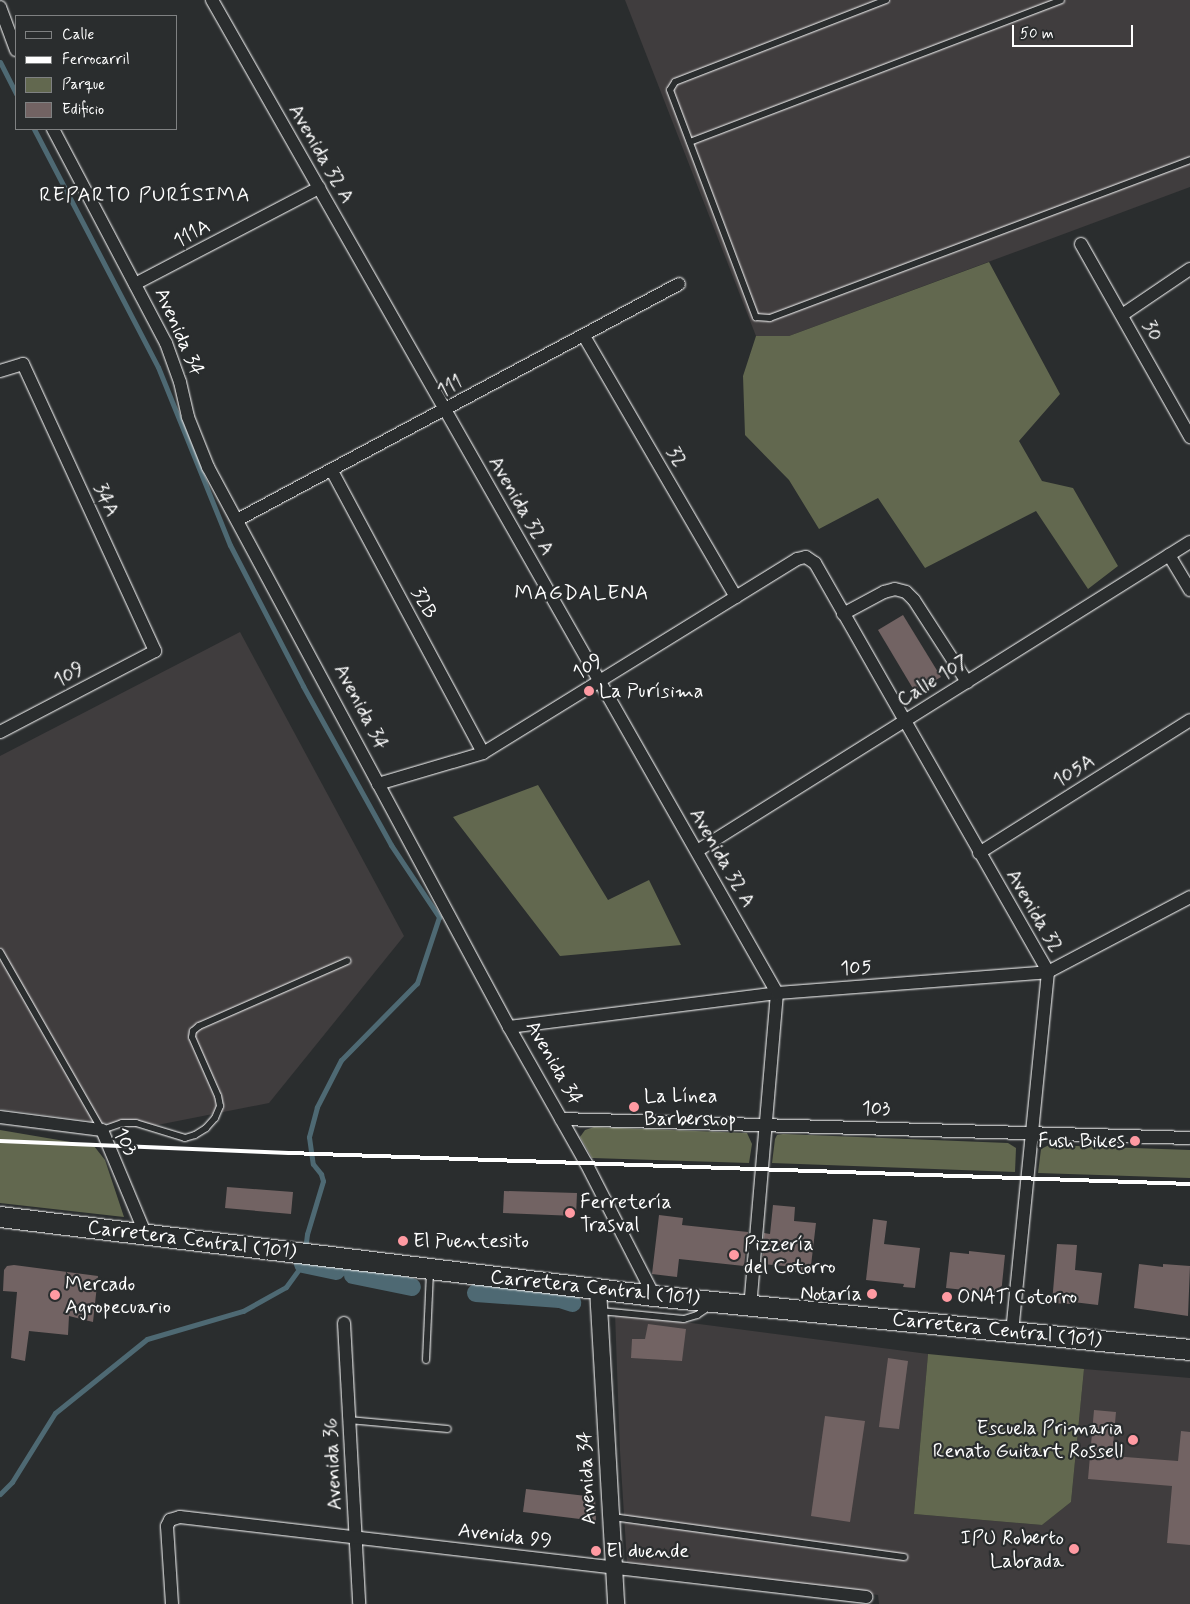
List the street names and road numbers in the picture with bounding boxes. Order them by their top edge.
street label: Avenida 32 A [283,100,359,208]
street label: 111A [169,214,215,254]
street label: Avenida 34 [149,284,209,380]
street label: 30 [1137,316,1167,346]
street label: 111 [433,370,467,404]
street label: 32 [661,443,691,471]
street label: Avenida 32 A [483,452,559,560]
street label: 34A [88,479,124,521]
street label: 32B [406,583,442,623]
street label: 109 [569,649,607,685]
street label: Calle 107 [893,650,973,712]
street label: 109 [50,657,88,693]
street label: Avenida 34 [328,660,394,754]
street label: 105A [1049,749,1099,793]
street label: Avenida 32 A [684,804,760,912]
street label: Avenida 32 [1001,865,1067,957]
street label: 105 [839,955,873,981]
street label: Avenida 34 [520,1016,588,1110]
street label: 103 [861,1097,891,1121]
street label: 103 [108,1124,142,1160]
street label: Carretera Central (101) [85,1215,299,1265]
street label: Carretera Central (101) [488,1265,702,1311]
street label: Carretera Central (101) [890,1307,1104,1353]
street label: Avenida 36 [319,1417,347,1511]
street label: Avenida 34 [573,1431,601,1525]
street label: Avenida 99 [457,1518,553,1554]

